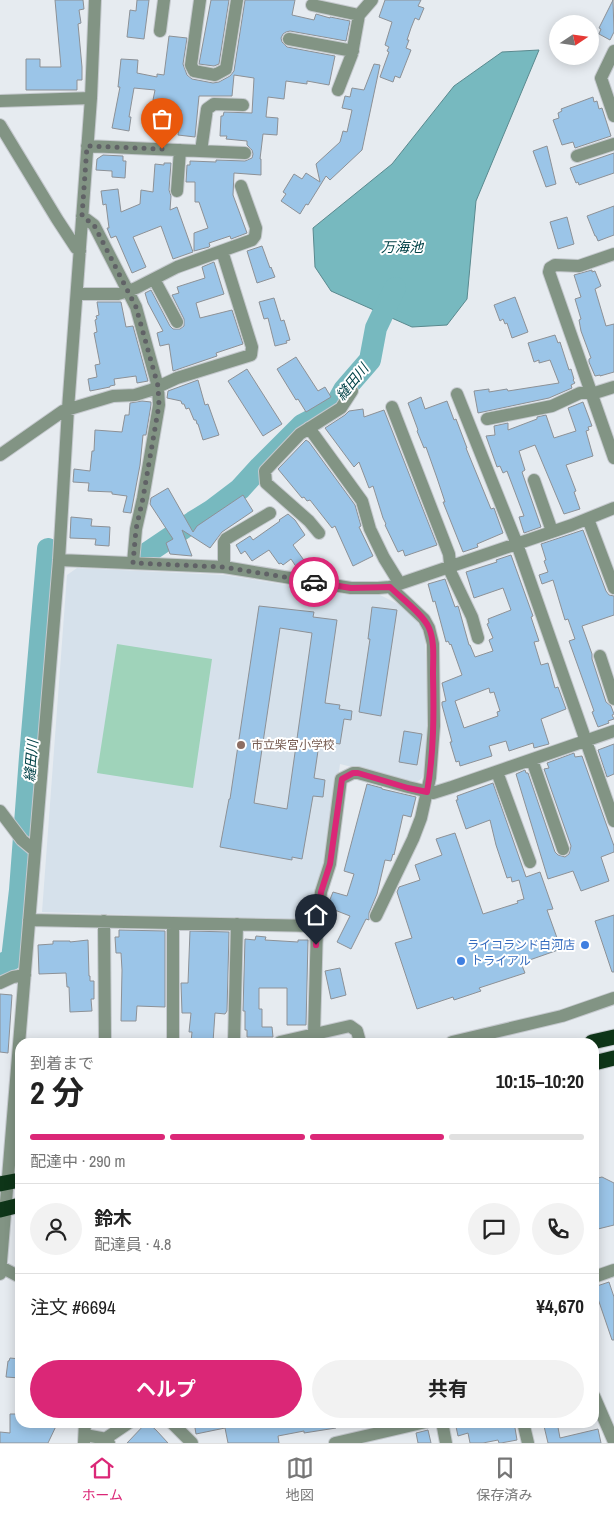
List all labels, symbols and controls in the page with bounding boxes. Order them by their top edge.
north arrow [549,15,599,65]
map controls [549,15,599,65]
pin [141,98,183,149]
icon: bag [148,105,176,133]
water label: 万海池 [381,238,425,256]
water label: 縫田川 [332,358,373,404]
courier [289,557,339,607]
icon: car [300,568,328,596]
water label: 縫田川 [20,737,42,783]
place label: 市立柴宮小学校 [251,737,335,753]
marker: 市立柴宮小学校 [235,739,247,751]
pin [295,894,337,945]
icon: home [302,901,330,929]
place label: ライコランド白河店 [467,937,575,953]
marker: ライコランド白河店 [579,939,591,951]
place label: トライアル [471,953,531,969]
marker: トライアル [455,955,467,967]
text: 到着まで [30,1052,94,1074]
text: 10:15–10:20 [496,1068,584,1094]
text: 2 分 [30,1071,84,1114]
text: 配達中 · 290 m [30,1150,125,1172]
button: person [30,1203,82,1255]
button: chat [468,1203,520,1255]
button: phone [532,1203,584,1255]
text: 鈴木 [94,1205,132,1231]
text: 配達員 · 4.8 [94,1233,171,1255]
text: ¥4,670 [536,1293,584,1319]
text: 注文 #6694 [30,1294,116,1320]
button: ヘルプ [30,1360,302,1418]
button: 共有 [312,1360,584,1418]
tab: ホーム [81,1454,123,1504]
tab: 地図 [286,1454,314,1504]
tab: 保存済み [477,1454,533,1504]

